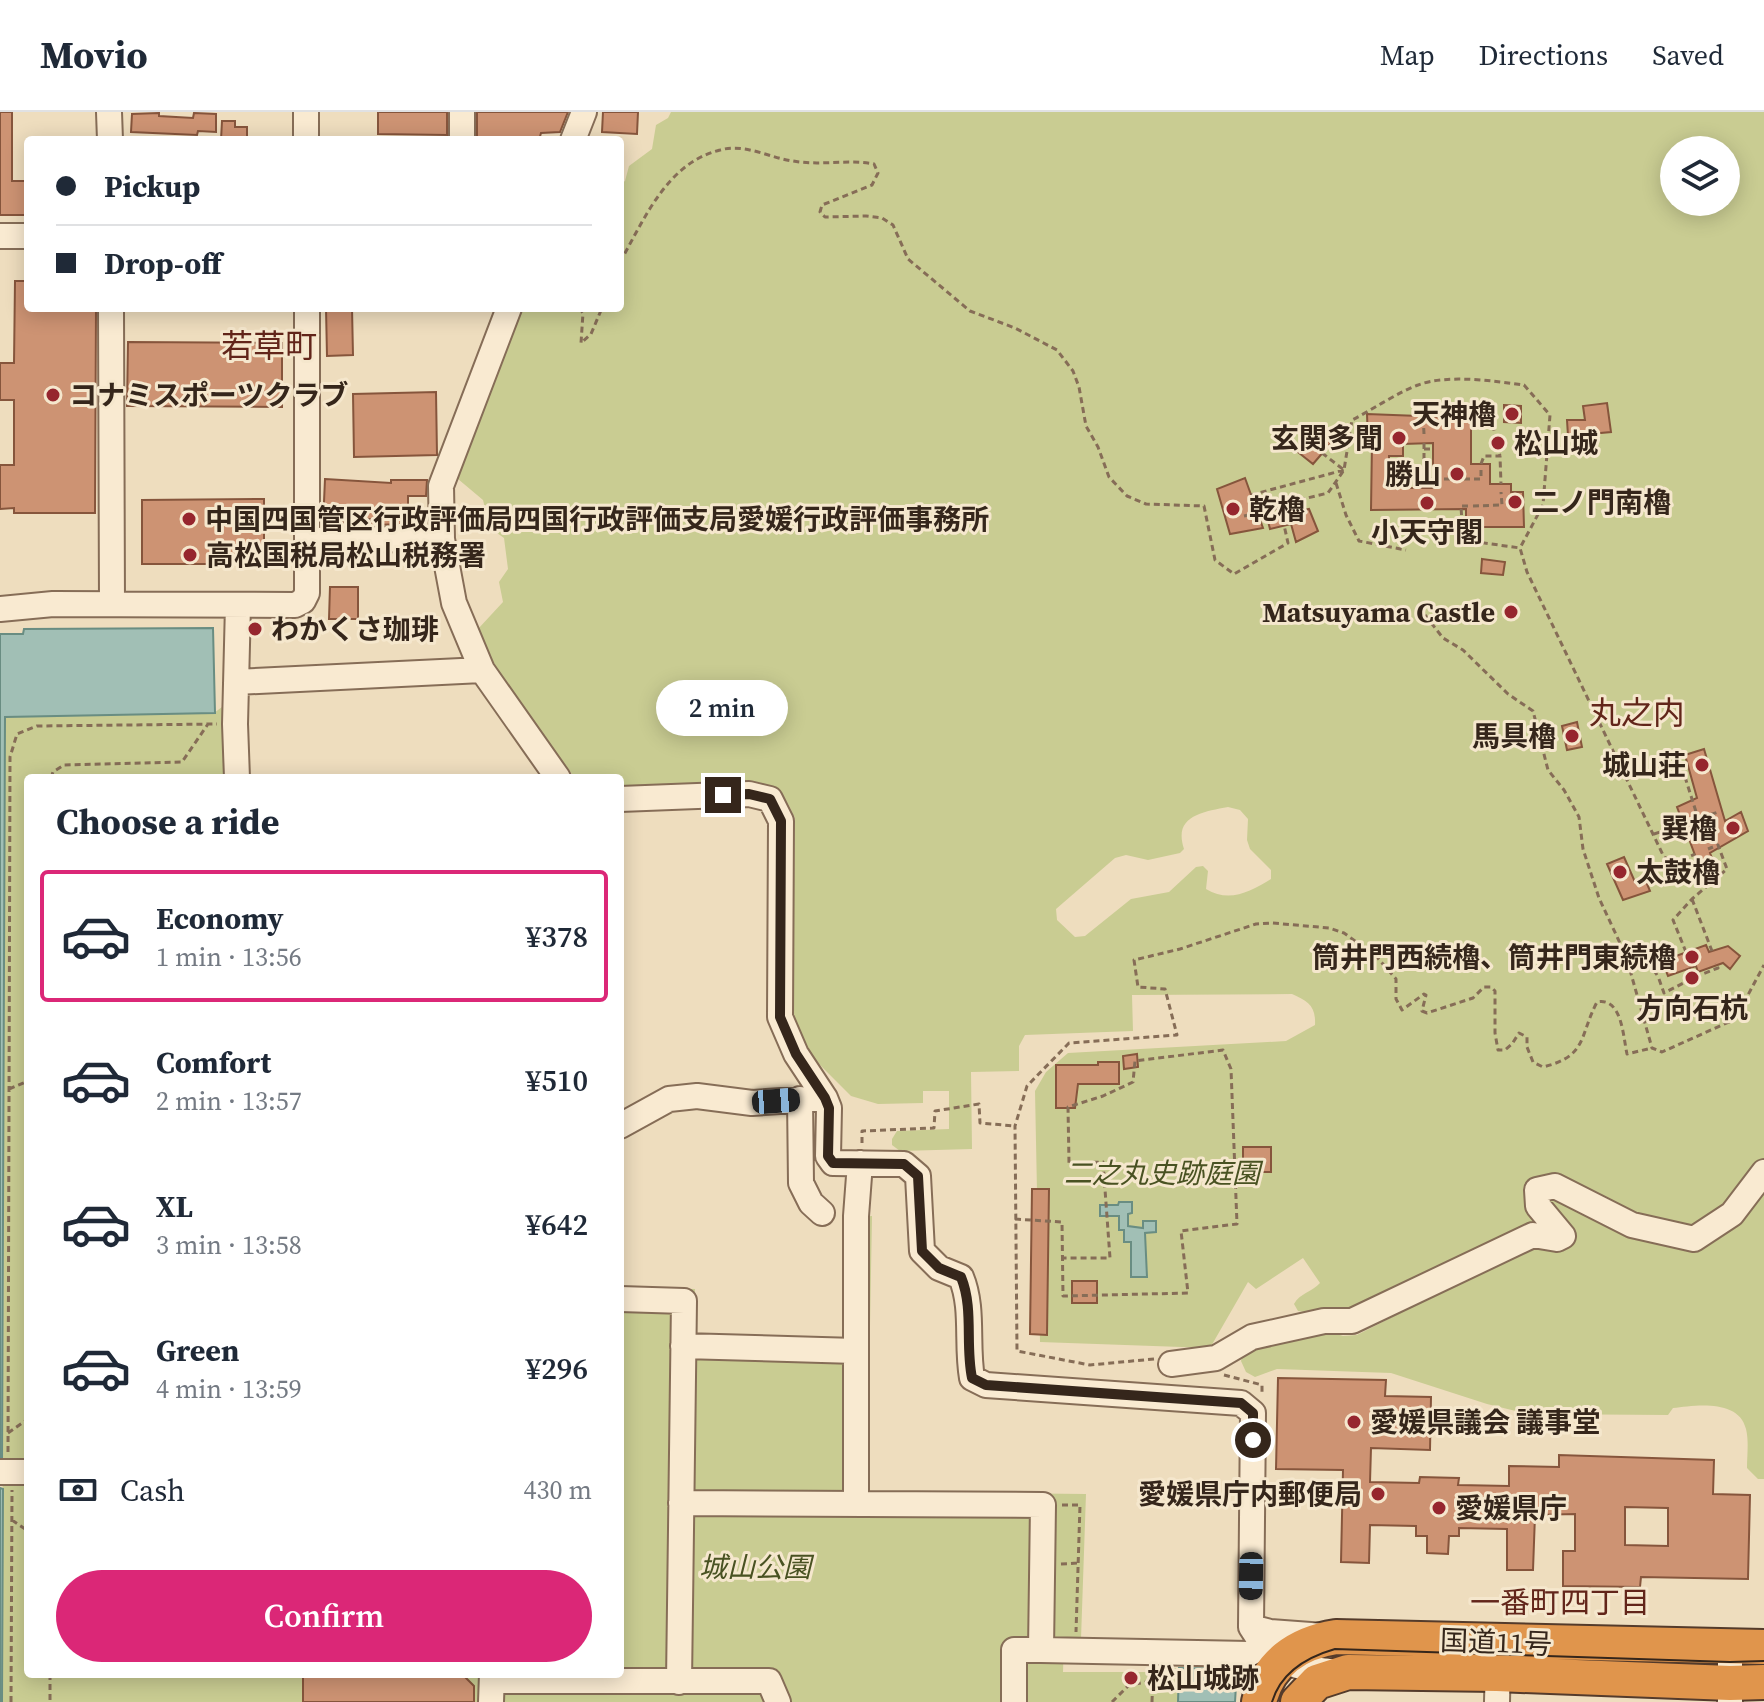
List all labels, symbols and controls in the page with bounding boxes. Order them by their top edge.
text: Movio [40,29,148,81]
text: Map [1380,36,1435,74]
text: Directions [1479,36,1608,74]
text: Saved [1652,36,1724,74]
map controls [1660,136,1740,216]
button: layers [1660,136,1740,216]
text: Pickup [104,166,200,207]
text: Drop-off [104,243,222,284]
district label: 若草町 [221,324,317,368]
place label: コナミスポーツクラブ [69,376,348,414]
marker: コナミスポーツクラブ [44,386,62,404]
place label: 天神櫓 [1412,395,1496,433]
marker: 天神櫓 [1503,405,1521,423]
place label: 玄関多聞 [1271,419,1383,457]
place label: 松山城 [1514,424,1598,462]
marker: 玄関多聞 [1390,429,1408,447]
marker: 松山城 [1489,434,1507,452]
place label: 勝山 [1385,455,1441,493]
marker: 勝山 [1448,465,1466,483]
place label: 二ノ門南櫓 [1531,483,1671,521]
place label: 乾櫓 [1249,490,1305,528]
marker: 二ノ門南櫓 [1506,493,1524,511]
marker: 小天守閣 [1418,494,1436,512]
place label: 中国四国管区行政評価局四国行政評価支局愛媛行政評価事務所 [205,500,989,538]
marker: 乾櫓 [1224,500,1242,518]
marker: 中国四国管区行政評価局四国行政評価支局愛媛行政評価事務所 [180,510,198,528]
place label: 小天守閣 [1371,513,1483,551]
place label: 高松国税局松山税務署 [206,536,486,574]
marker: 高松国税局松山税務署 [181,546,199,564]
place label: Matsuyama Castle [1262,593,1495,631]
marker: Matsuyama Castle [1502,603,1520,621]
place label: わかくさ珈琲 [271,610,439,648]
marker: わかくさ珈琲 [246,620,264,638]
callout: 2 min [657,679,789,735]
text: 2 min [689,690,755,726]
district label: 丸之内 [1589,691,1685,735]
place label: 馬具櫓 [1472,717,1556,755]
marker: 馬具櫓 [1563,727,1581,745]
place label: 城山荘 [1602,746,1686,784]
marker: 城山荘 [1693,756,1711,774]
route end [705,777,741,813]
text: Choose a ride [56,797,279,846]
place label: 巽櫓 [1661,809,1717,847]
marker: 巽櫓 [1724,819,1742,837]
place label: 太鼓櫓 [1636,853,1720,891]
marker: 太鼓櫓 [1611,863,1629,881]
text: Economy [156,898,284,939]
icon: car [60,900,132,972]
text: ¥378 [526,916,588,957]
place label: 筒井門西続櫓、筒井門東続櫓 [1312,938,1676,976]
text: 1 min · 13:56 [156,939,302,975]
marker: 筒井門西続櫓、筒井門東続櫓 [1683,948,1701,966]
marker: 方向石杭 [1683,969,1701,987]
place label: 方向石杭 [1636,989,1748,1027]
text: Comfort [156,1042,271,1083]
icon: car [60,1044,132,1116]
text: ¥510 [526,1060,588,1101]
text: 2 min · 13:57 [156,1083,302,1119]
car [751,1087,801,1115]
park label: 二之丸史跡庭園 [1064,1154,1264,1192]
text: XL [156,1186,193,1227]
icon: car [60,1188,132,1260]
text: ¥642 [526,1204,588,1245]
text: 3 min · 13:58 [156,1227,302,1263]
text: Green [156,1330,239,1371]
icon: car [60,1332,132,1404]
text: ¥296 [526,1348,588,1389]
text: 4 min · 13:59 [156,1371,302,1407]
place label: 愛媛県議会 議事堂 [1370,1403,1600,1441]
marker: 愛媛県議会 議事堂 [1345,1413,1363,1431]
route start [1235,1422,1271,1458]
icon: cash [56,1468,100,1512]
text: Cash [120,1470,185,1511]
text: 430 m [524,1472,592,1508]
place label: 愛媛県庁内郵便局 [1138,1475,1362,1513]
marker: 愛媛県庁内郵便局 [1369,1485,1387,1503]
place label: 愛媛県庁 [1455,1489,1567,1527]
marker: 愛媛県庁 [1430,1499,1448,1517]
park label: 城山公園 [699,1548,815,1586]
car [1239,1552,1263,1600]
button: Confirm [56,1570,592,1662]
district label: 一番町四丁目 [1470,1582,1650,1623]
street label: 国道11号 [1439,1621,1553,1663]
place label: 松山城跡 [1147,1659,1259,1697]
marker: 松山城跡 [1122,1669,1140,1687]

